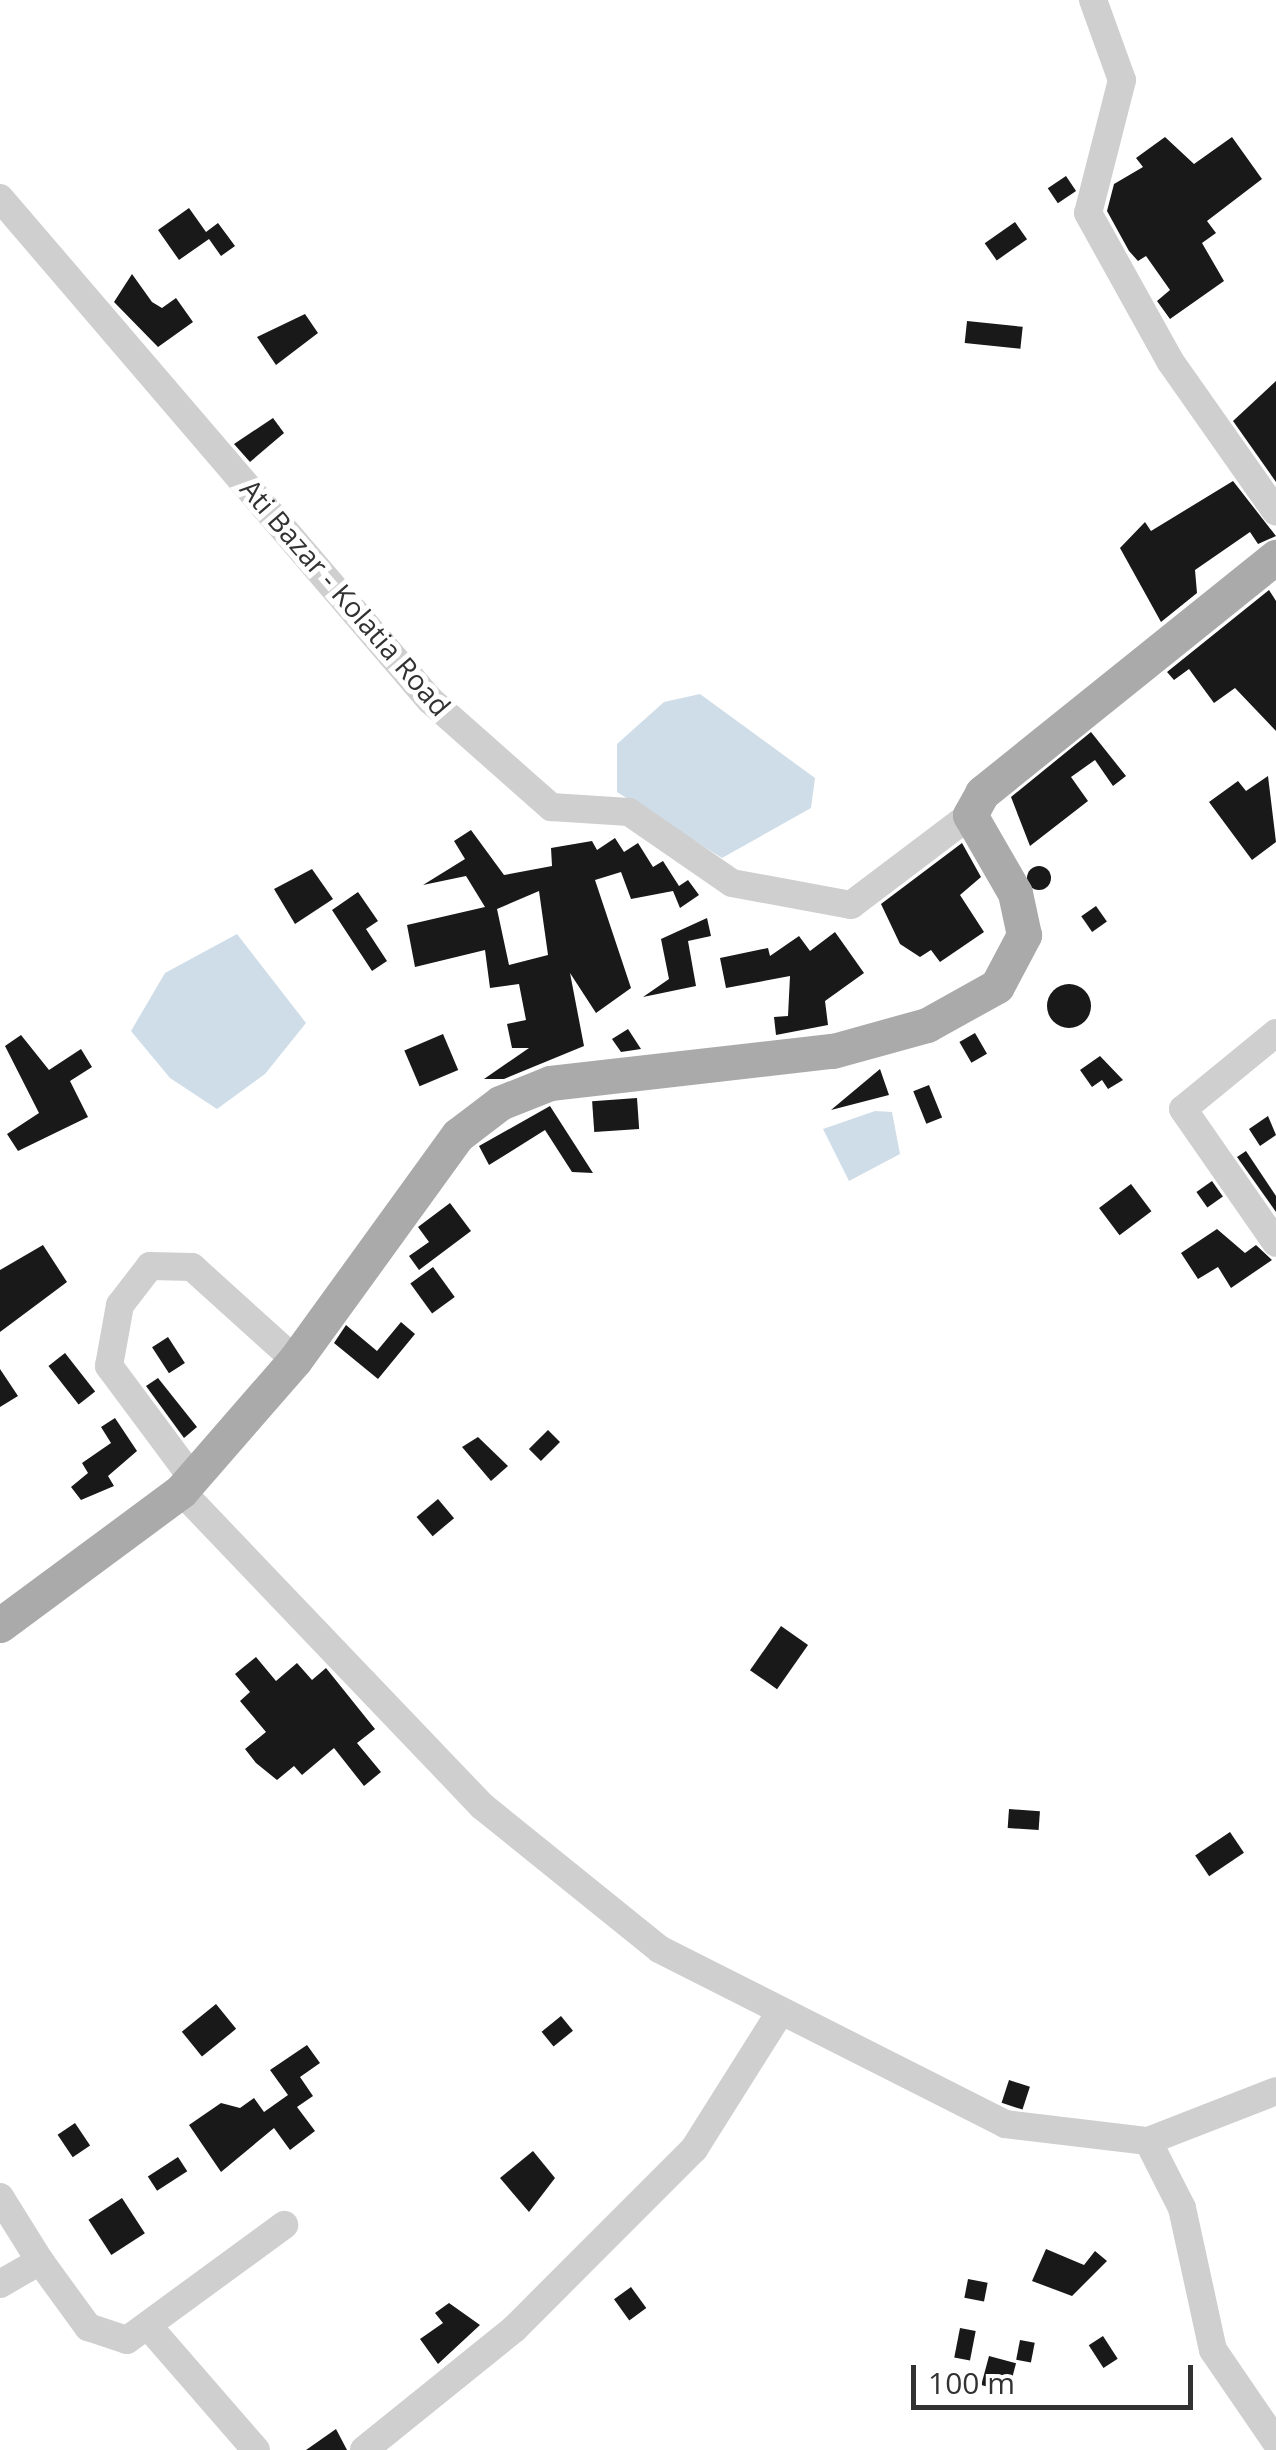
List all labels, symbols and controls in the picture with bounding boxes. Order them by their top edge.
street label: Ati Bazar - Kolatia Road [234,472,458,722]
scale bar [916,2345,1198,2407]
text: 100 m [928,2362,1015,2403]

